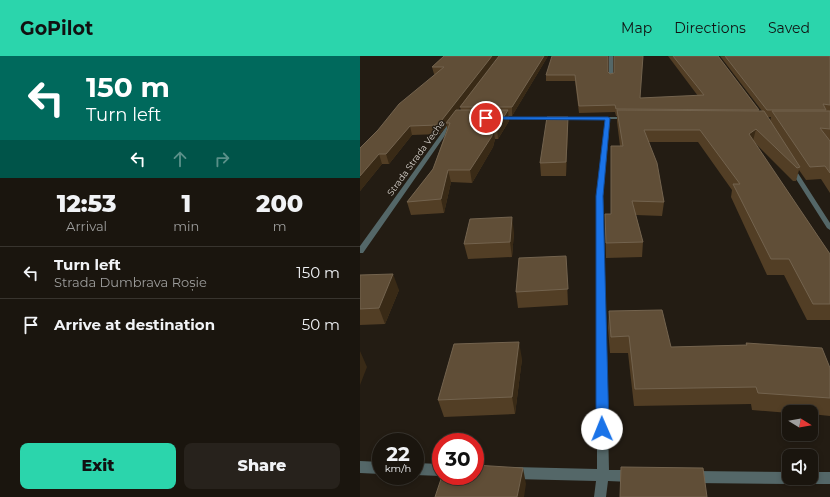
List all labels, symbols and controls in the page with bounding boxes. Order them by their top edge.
text: GoPilot [20,17,93,40]
text: Map [621,19,652,37]
text: Directions [674,19,746,37]
text: Saved [768,19,810,37]
text: 150 m [86,70,170,104]
icon: left [20,72,72,124]
pin [469,101,503,135]
text: Turn left [86,104,161,126]
icon: arrive [475,107,497,129]
street label: Strada Strada Veche [384,117,447,198]
icon: left [127,148,149,170]
icon: ahead [169,148,191,170]
icon: right [211,148,233,170]
text: 12:53 [57,189,117,218]
text: 1 [181,189,191,218]
text: 200 [256,189,303,218]
text: Arrival [66,218,107,234]
text: min [173,218,199,234]
text: m [273,218,287,234]
text: Turn left [54,255,121,274]
icon: left [20,262,42,284]
text: 150 m [296,263,340,282]
text: Strada Dumbrava Roșie [54,274,207,290]
icon: arrive [20,314,42,336]
text: Arrive at destination [54,315,215,334]
text: 50 m [302,315,340,334]
north arrow [782,405,818,441]
map controls [782,405,818,485]
position arrow [581,408,623,450]
speed limit sign: 30 [432,433,484,485]
text: 22 [386,442,410,466]
button: Exit [20,443,176,489]
button: Share [184,443,340,489]
button: sound [782,449,818,485]
text: km/h [385,462,411,475]

